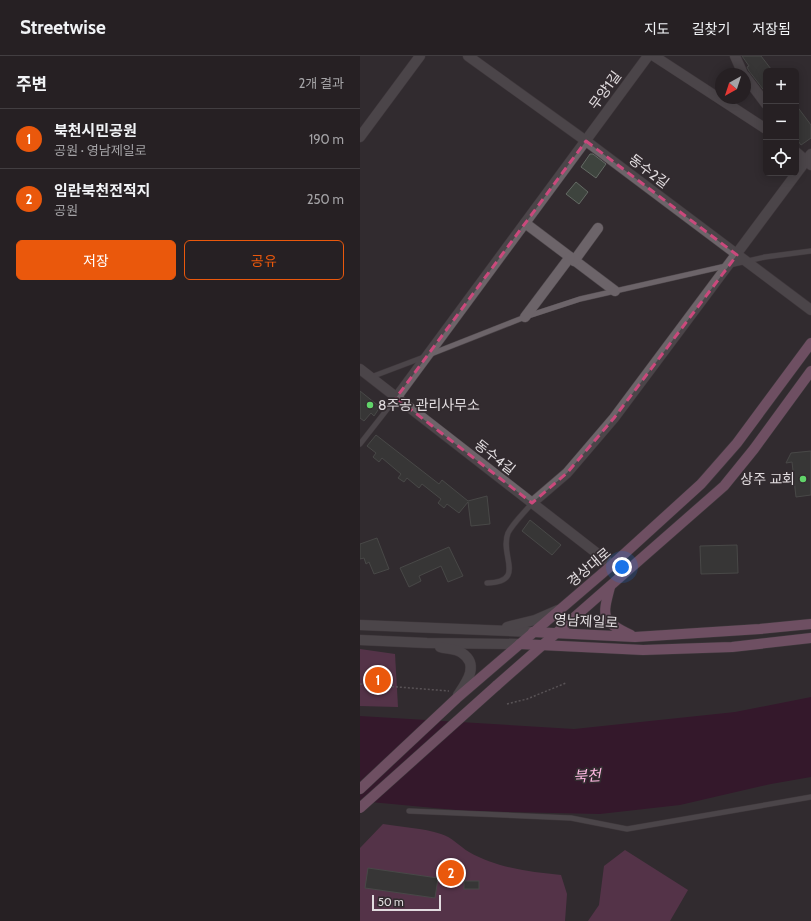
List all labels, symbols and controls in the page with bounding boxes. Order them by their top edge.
text: Streetwise [20,16,106,39]
text: 지도 [644,20,670,38]
text: 길찾기 [692,20,730,38]
text: 저장됨 [752,20,791,38]
street label: 무양1길 [585,67,625,113]
north arrow [715,68,751,104]
map controls [763,68,799,176]
button: + [763,68,799,104]
text: 주변 [16,74,47,94]
text: 2개 결과 [298,75,344,91]
button: − [763,104,799,140]
text: 북천시민공원 [54,122,137,140]
text: 1 [27,131,31,147]
text: 190 m [309,131,344,147]
button: locate [763,140,799,176]
text: 공원 · 영남제일로 [54,142,147,158]
street label: 동수2길 [625,150,673,192]
text: 임란북천전적지 [54,182,151,200]
text: 2 [26,191,32,207]
text: 250 m [307,191,344,207]
text: 공원 [54,202,78,218]
button: 저장 [16,240,176,280]
button: 공유 [184,240,344,280]
place label: 8주공 관리사무소 [378,396,480,414]
marker: 8주공 관리사무소 [365,400,375,410]
street label: 동수4길 [471,436,519,478]
place label: 상주 교회 [740,470,795,488]
marker: 상주 교회 [798,474,808,484]
street label: 경상대로 [563,543,615,590]
your location [612,557,632,577]
street label: 영남제일로 [553,610,619,632]
pin: 1 [365,665,391,695]
water label: 북천 [573,766,603,786]
pin: 2 [438,858,464,888]
scale bar [372,893,441,912]
text: 50 m [378,895,404,909]

